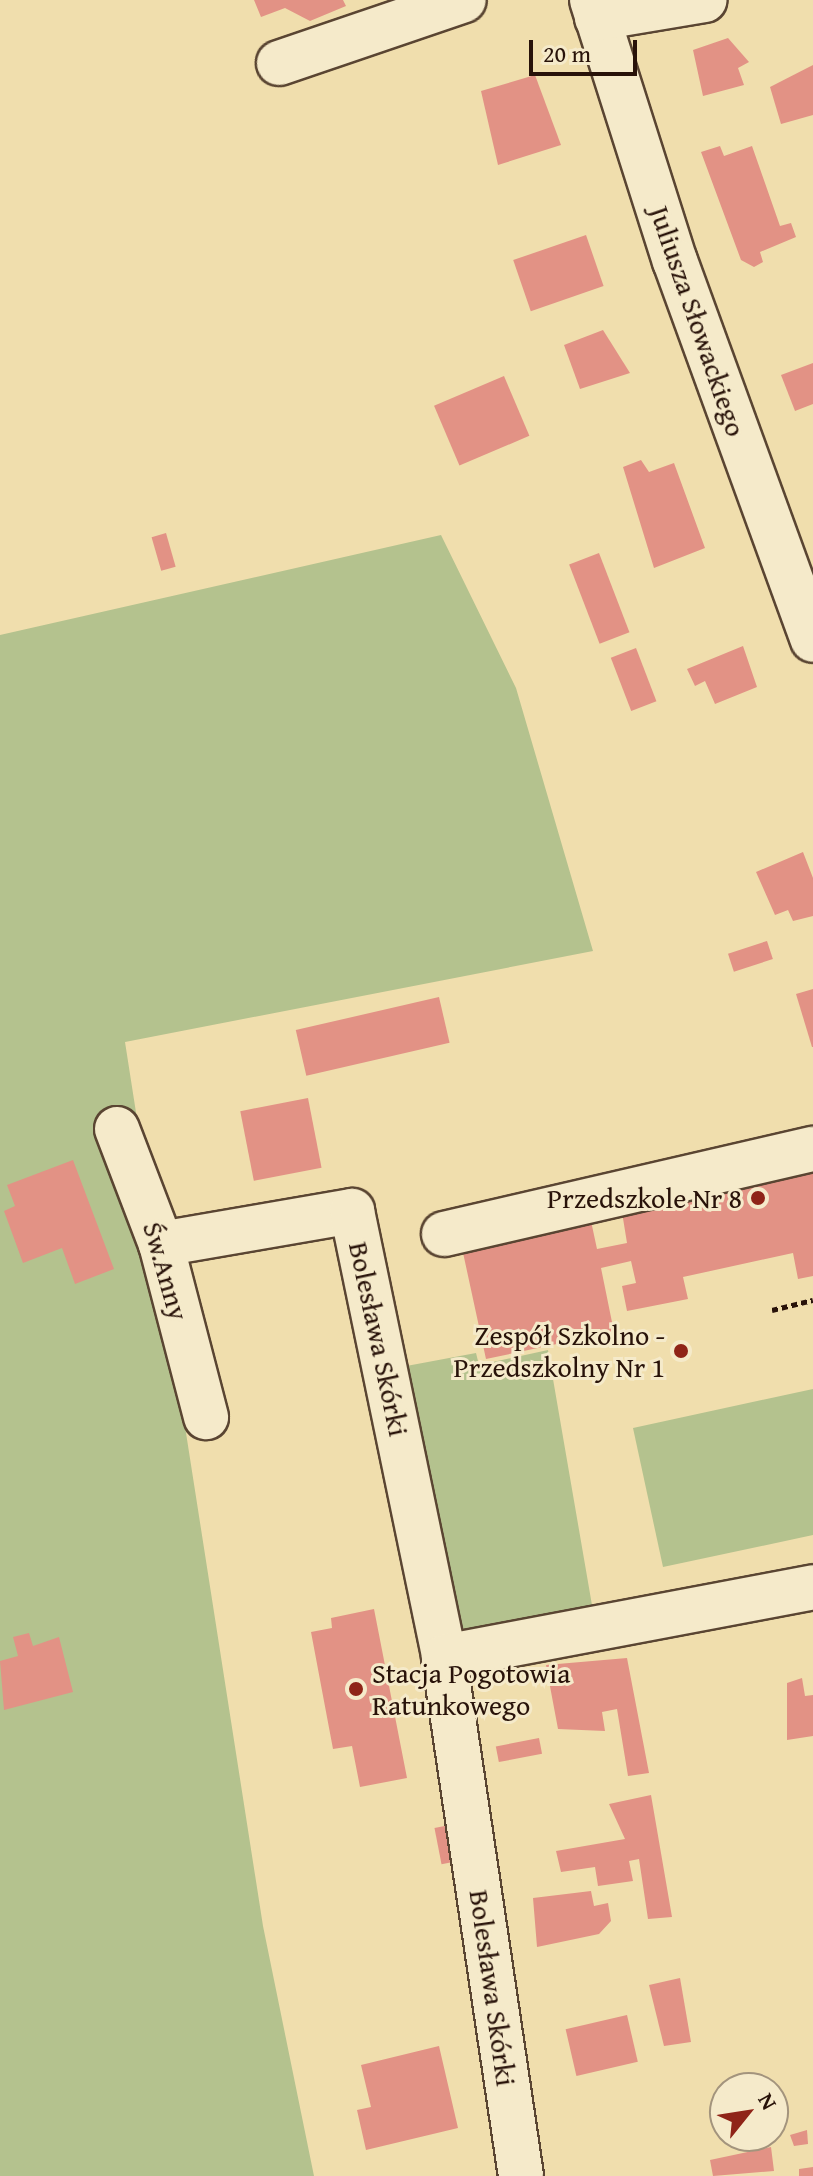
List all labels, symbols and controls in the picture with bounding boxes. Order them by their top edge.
scale bar [533,24,641,74]
text: 20 m [543,36,591,71]
street label: Juliusza Słowackiego [643,201,753,441]
place label: Przedszkole Nr 8 [547,1181,742,1215]
marker: Przedszkole Nr 8 [749,1189,767,1207]
street label: Św.Anny [136,1218,196,1324]
street label: Bolesława Skórki [342,1239,416,1439]
place label: Zespół Szkolno - Przedszkolny Nr 1 [454,1318,665,1384]
marker: Zespół Szkolno - Przedszkolny Nr 1 [672,1342,690,1360]
place label: Stacja Pogotowia Ratunkowego [372,1656,570,1722]
marker: Stacja Pogotowia Ratunkowego [347,1680,365,1698]
street label: Bolesława Skórki [463,1888,523,2088]
north arrow [709,2072,789,2152]
text: N [751,2087,786,2115]

